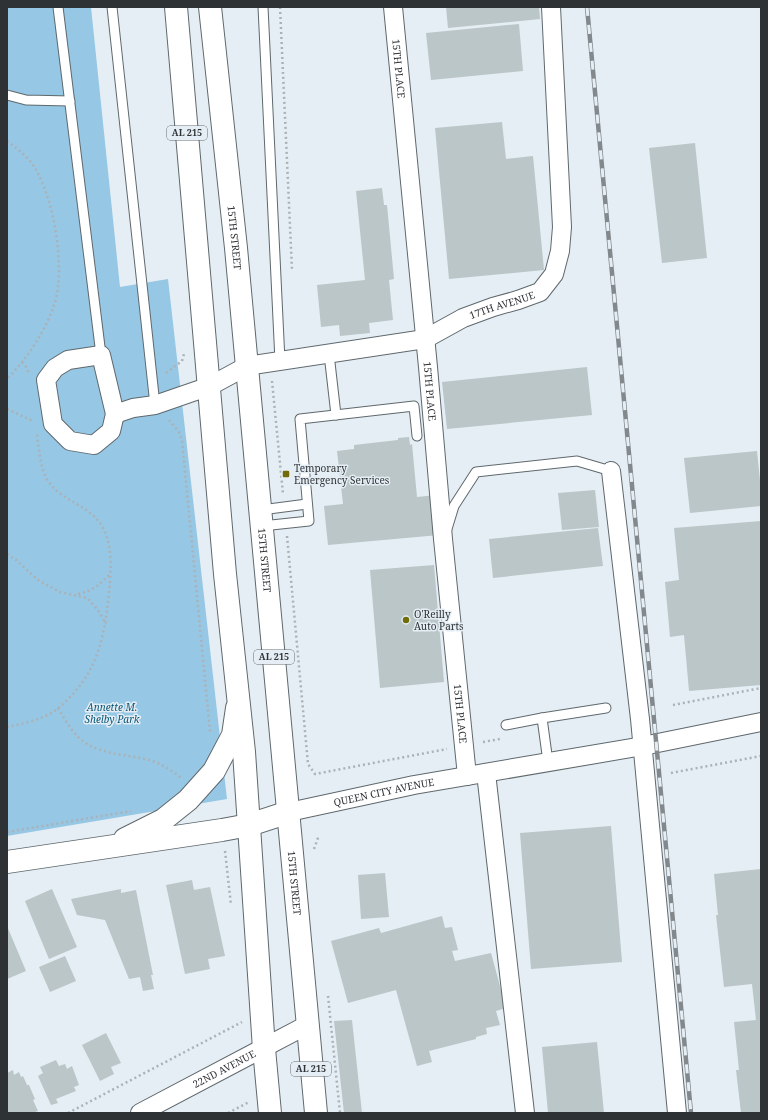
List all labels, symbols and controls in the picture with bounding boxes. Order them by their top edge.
street label: 15TH PLACE [389,38,409,99]
road number: AL 215 [167,126,207,140]
street label: 15TH STREET [224,205,245,270]
street label: 17TH AVENUE [467,288,537,322]
street label: 15TH PLACE [421,361,440,421]
place label: Temporary Emergency Services [294,461,390,487]
marker: Temporary Emergency Services [281,469,291,479]
street label: 15TH STREET [255,528,275,593]
place label: O'Reilly Auto Parts [414,607,464,633]
marker: O'Reilly Auto Parts [401,615,411,625]
road number: AL 215 [254,650,294,664]
street label: 15TH PLACE [451,684,471,744]
park label: Annette M. Shelby Park [84,700,140,726]
street label: QUEEN CITY AVENUE [332,775,435,809]
street label: 15TH STREET [285,850,305,916]
street label: 22ND AVENUE [190,1046,258,1091]
road number: AL 215 [291,1062,331,1076]

